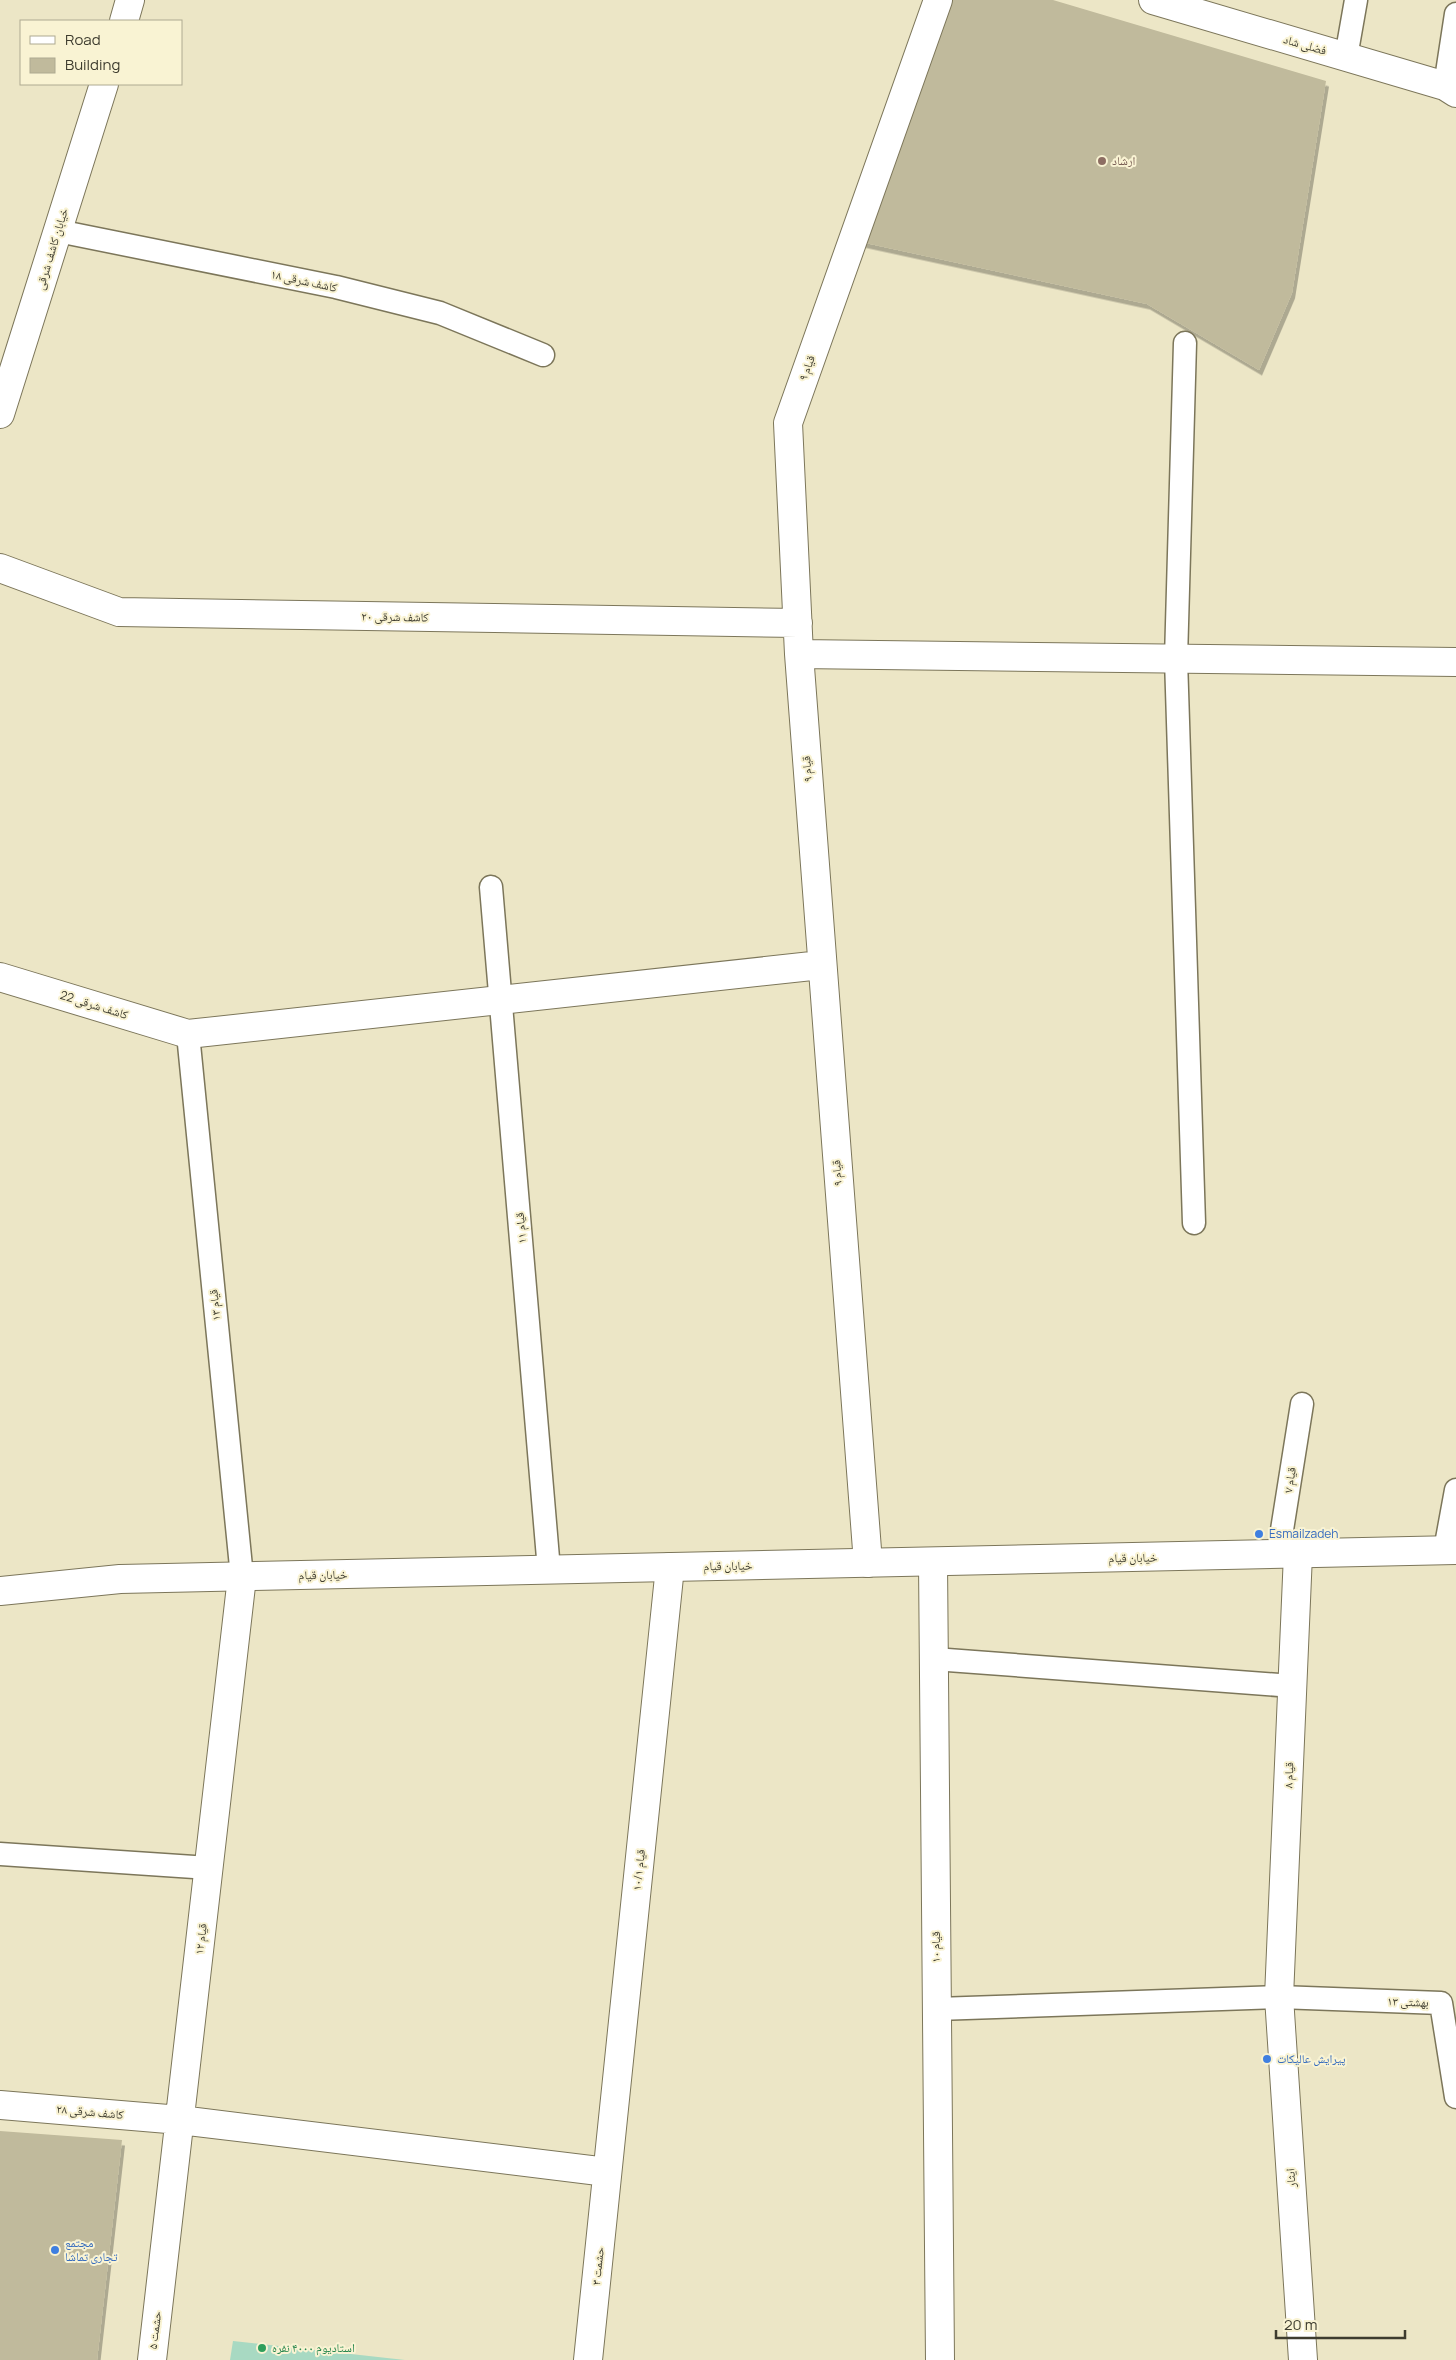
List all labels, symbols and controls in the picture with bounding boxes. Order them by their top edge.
legend [20,20,182,85]
text: Road [65,29,101,50]
street label: فضلی شاد [1282,30,1329,59]
text: Building [65,54,120,75]
place label: ارشاد [1112,152,1136,169]
marker: ارشاد [1096,155,1108,167]
street label: خیابان کاشف شرقی [31,205,72,292]
street label: کاشف شرقی ۱۸ [269,265,339,296]
street label: قیام ۹ [794,353,819,383]
street label: کاشف شرقی ۲۰ [361,607,429,626]
street label: قیام ۹ [797,755,816,783]
street label: کاشف شرقی 22 [58,986,130,1023]
street label: قیام ۹ [827,1159,846,1187]
street label: قیام ۱۱ [511,1212,530,1244]
street label: قیام ۱۳ [204,1289,225,1322]
street label: قیام ۷ [1279,1466,1300,1494]
place label: Esmailzadeh [1269,1525,1339,1542]
marker: Esmailzadeh [1253,1528,1265,1540]
street label: خیابان قیام [1108,1549,1158,1566]
street label: خیابان قیام [703,1557,753,1574]
street label: خیابان قیام [298,1566,348,1583]
street label: قیام ۸ [1280,1762,1297,1788]
street label: قیام ۱۰/۱ [628,1848,649,1891]
street label: قیام ۱۲ [190,1922,211,1956]
street label: قیام ۱۰ [927,1931,944,1963]
street label: بهشتی ۱۳ [1387,1992,1429,2011]
place label: پیرایش عالیکات [1277,2050,1346,2067]
marker: پیرایش عالیکات [1261,2053,1273,2065]
street label: کاشف شرقی ۲۸ [56,2100,124,2123]
street label: ایثار [1281,2168,1300,2189]
place label: مجتمع تجاری تماشا [65,2234,118,2265]
marker: مجتمع تجاری تماشا [49,2244,61,2256]
street label: حشمت ۳ [587,2246,608,2286]
scale bar [1276,2308,1405,2340]
street label: حشمت ۵ [144,2310,165,2350]
text: 20 m [1284,2314,1317,2335]
place label: استادیوم ۴۰۰۰ نفره [272,2339,355,2356]
marker: استادیوم ۴۰۰۰ نفره [256,2342,268,2354]

